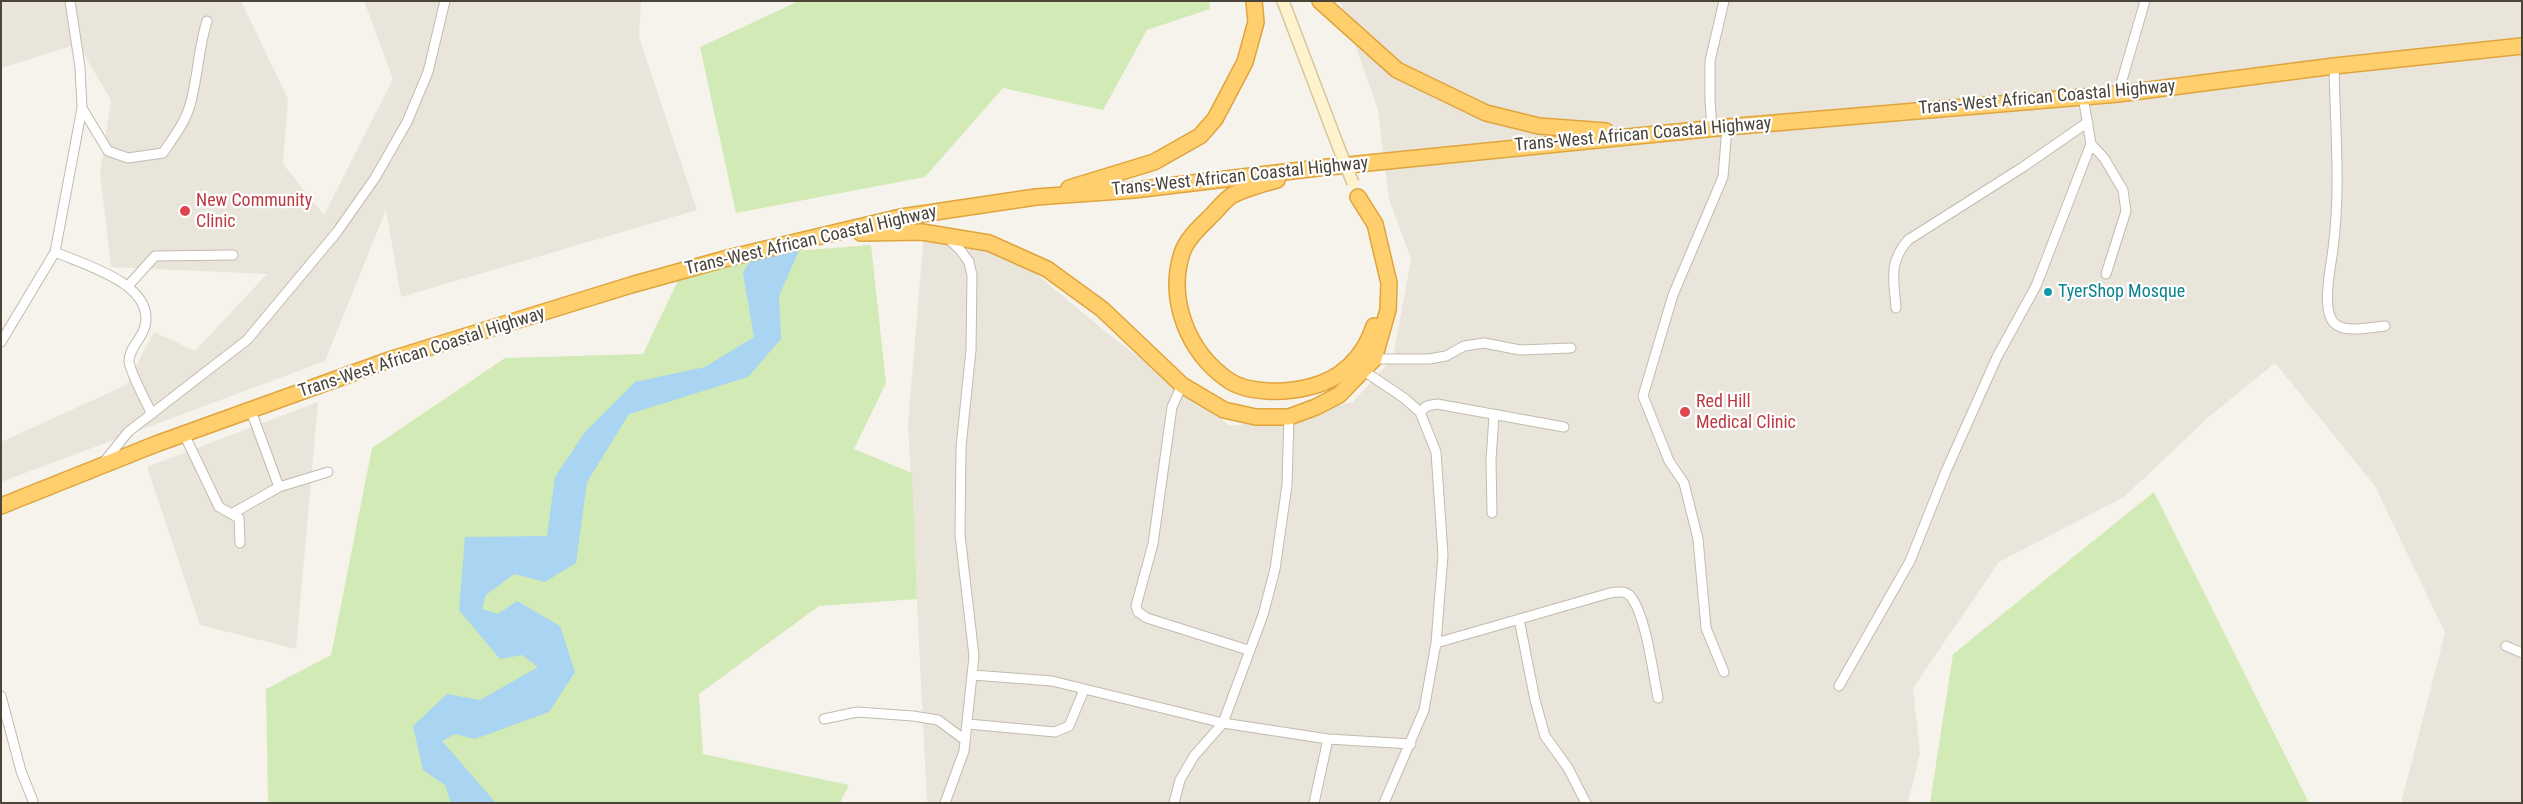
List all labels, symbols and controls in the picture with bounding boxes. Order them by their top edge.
street label: Trans-West African Coastal Highway [1918,76,2176,120]
street label: Trans-West African Coastal Highway [1514,113,1772,157]
street label: Trans-West African Coastal Highway [1111,153,1369,201]
place label: New Community Clinic [196,190,312,232]
street label: Trans-West African Coastal Highway [683,201,939,281]
marker: New Community Clinic [178,204,192,218]
place label: TyerShop Mosque [2058,281,2185,303]
marker: TyerShop Mosque [2042,286,2054,298]
street label: Trans-West African Coastal Highway [296,303,548,403]
place label: Red Hill Medical Clinic [1696,391,1796,434]
marker: Red Hill Medical Clinic [1678,405,1692,419]

